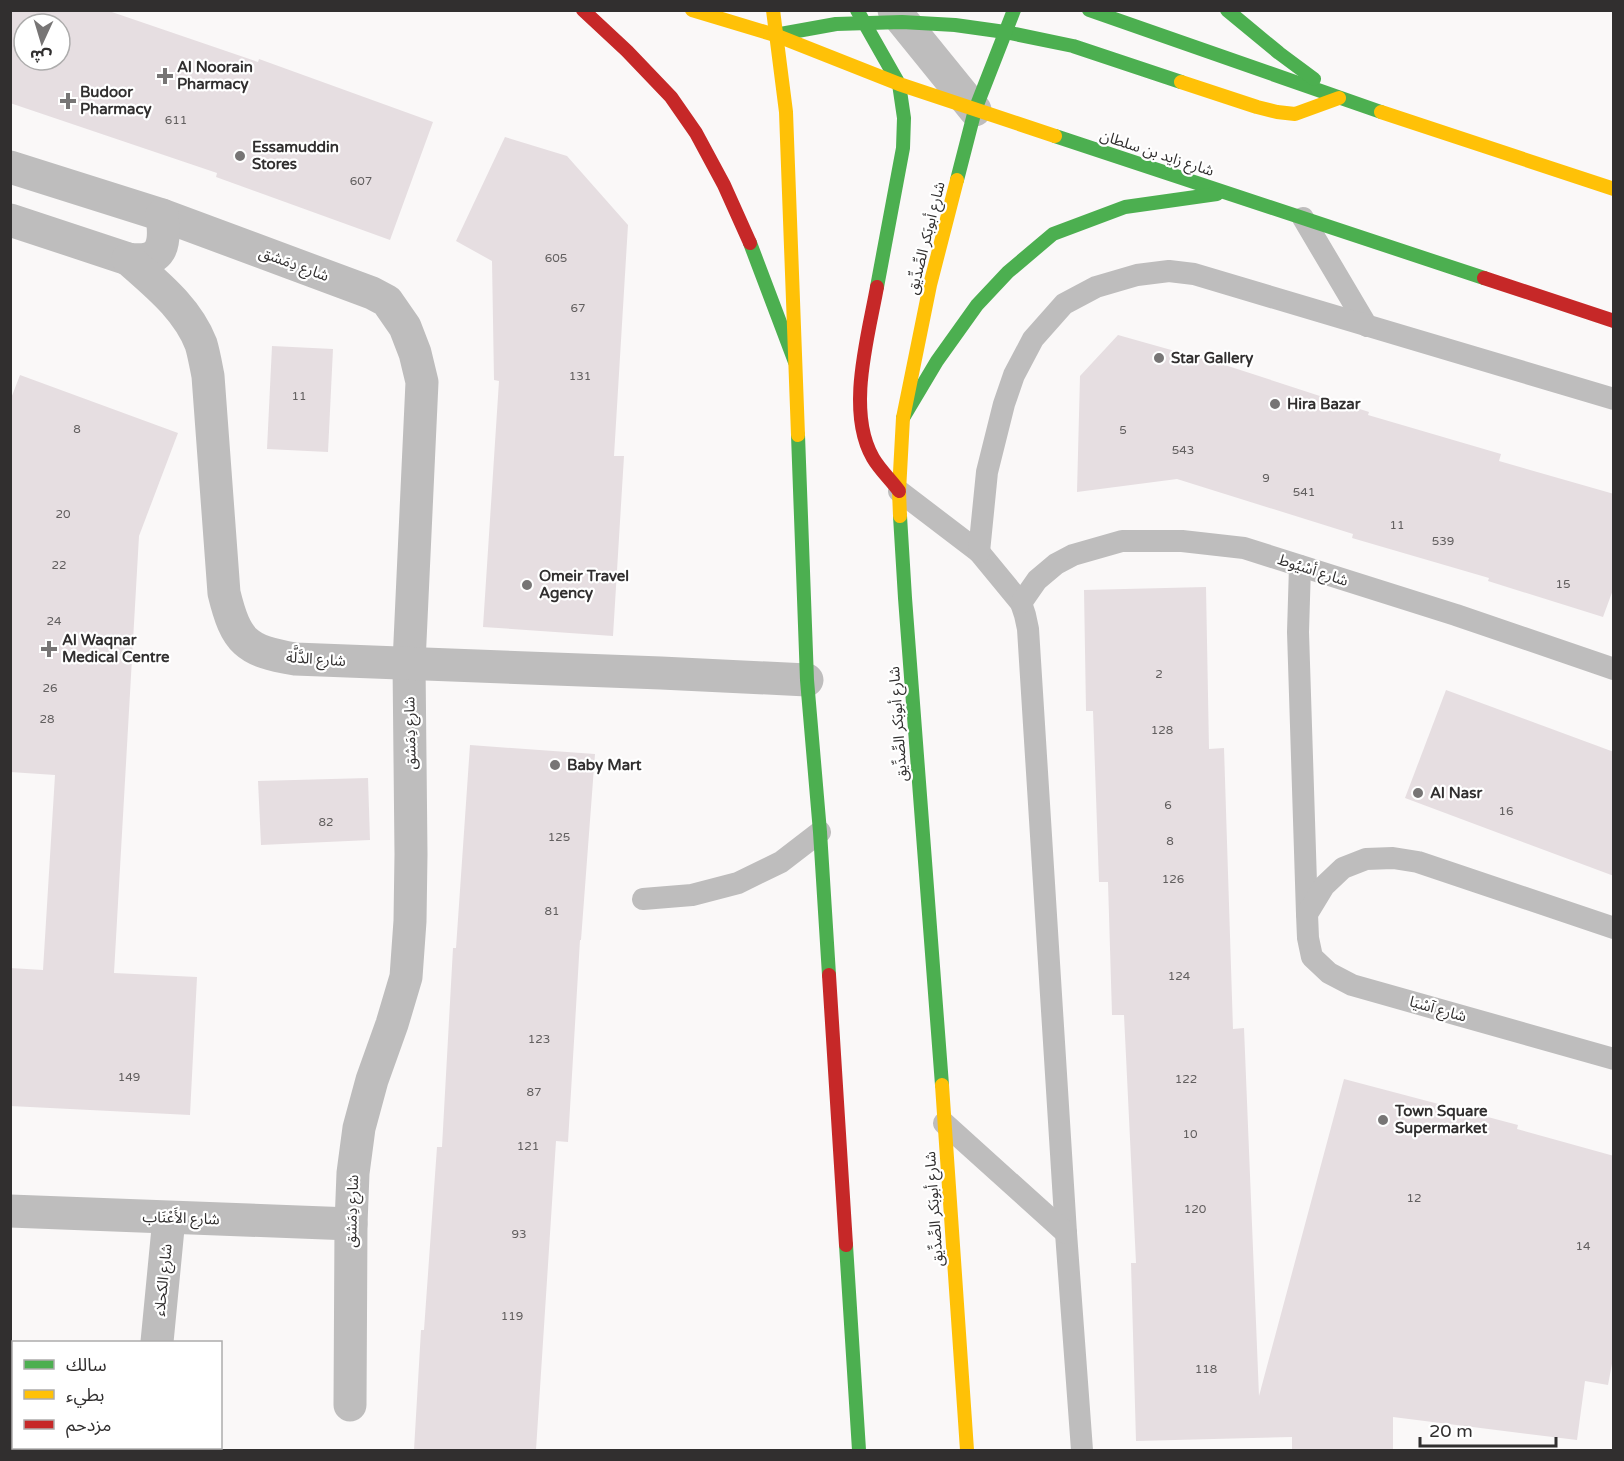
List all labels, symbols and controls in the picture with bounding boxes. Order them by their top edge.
north arrow [12,12,72,72]
text: ش [29,45,53,67]
place label: Al Noorain Pharmacy [177,58,253,94]
marker: Al Noorain Pharmacy [158,69,172,83]
place label: Budoor Pharmacy [80,83,152,119]
marker: Budoor Pharmacy [61,94,75,108]
house number: 611 [165,113,187,127]
street label: شارع زايد بن سلطان [1097,126,1216,183]
place label: Essamuddin Stores [252,138,339,173]
marker: Essamuddin Stores [233,149,247,163]
house number: 607 [350,174,372,188]
street label: شارع أبوبَكر الصِّدِّيق [903,180,952,297]
street label: شارع دِمَشق [256,243,332,288]
house number: 605 [545,251,567,265]
house number: 67 [570,301,586,315]
place label: Star Gallery [1171,349,1253,368]
marker: Star Gallery [1152,351,1166,365]
house number: 131 [569,369,591,383]
house number: 11 [291,389,307,403]
place label: Hira Bazar [1287,395,1361,413]
marker: Hira Bazar [1268,397,1282,411]
house number: 8 [73,422,81,436]
house number: 5 [1119,423,1127,437]
house number: 543 [1172,443,1194,457]
house number: 9 [1262,471,1270,485]
house number: 541 [1293,485,1315,499]
house number: 20 [55,507,71,521]
house number: 11 [1389,518,1405,532]
house number: 539 [1432,534,1454,548]
street label: شارع أسْيُوط [1275,550,1351,593]
house number: 22 [51,558,67,572]
place label: Omeir Travel Agency [539,567,629,603]
house number: 15 [1555,577,1571,591]
marker: Omeir Travel Agency [520,578,534,592]
house number: 24 [46,614,62,628]
place label: Al Waqnar Medical Centre [62,631,170,666]
marker: Al Waqnar Medical Centre [40,640,58,658]
street label: شارع الدَّلَّة [285,644,347,673]
street label: شارع أبوبَكر الصِّدِّيق [885,665,914,782]
house number: 2 [1155,667,1163,681]
house number: 26 [42,681,58,695]
street label: شارع دِمَشق [400,696,423,770]
house number: 28 [39,712,55,726]
house number: 128 [1151,723,1173,737]
place label: Baby Mart [567,756,642,775]
marker: Baby Mart [548,758,562,772]
place label: Al Nasr [1430,784,1482,802]
marker: Al Nasr [1411,786,1425,800]
house number: 6 [1164,798,1172,812]
house number: 16 [1498,804,1514,818]
house number: 82 [318,815,334,829]
house number: 125 [548,830,570,844]
house number: 8 [1166,834,1174,848]
house number: 126 [1162,872,1184,886]
house number: 81 [544,904,560,918]
house number: 124 [1168,969,1191,983]
street label: شارع آسْيَا [1407,992,1469,1029]
house number: 123 [528,1032,550,1046]
house number: 149 [118,1070,140,1084]
house number: 122 [1175,1072,1197,1086]
house number: 87 [526,1085,542,1099]
place label: Town Square Supermarket [1394,1102,1488,1138]
marker: Town Square Supermarket [1376,1113,1390,1127]
house number: 10 [1182,1127,1198,1141]
house number: 121 [517,1139,539,1153]
street label: شارع أبوبَكر الصِّدِّيق [921,1150,950,1267]
street label: شارع دِمَشق [342,1174,365,1248]
house number: 12 [1406,1191,1422,1205]
house number: 120 [1184,1202,1207,1216]
street label: شارع الأَعْنَاب [142,1206,220,1231]
house number: 93 [511,1227,527,1241]
house number: 14 [1575,1239,1591,1253]
street label: شارع الكحلاء [150,1243,179,1318]
house number: 119 [501,1309,523,1323]
legend [12,1341,222,1449]
text: سالك [66,1354,107,1376]
house number: 118 [1195,1362,1217,1376]
text: بطيء [66,1384,104,1408]
scale bar [1420,1410,1556,1448]
text: مزدحم [66,1414,111,1438]
text: 20 m [1429,1420,1473,1442]

